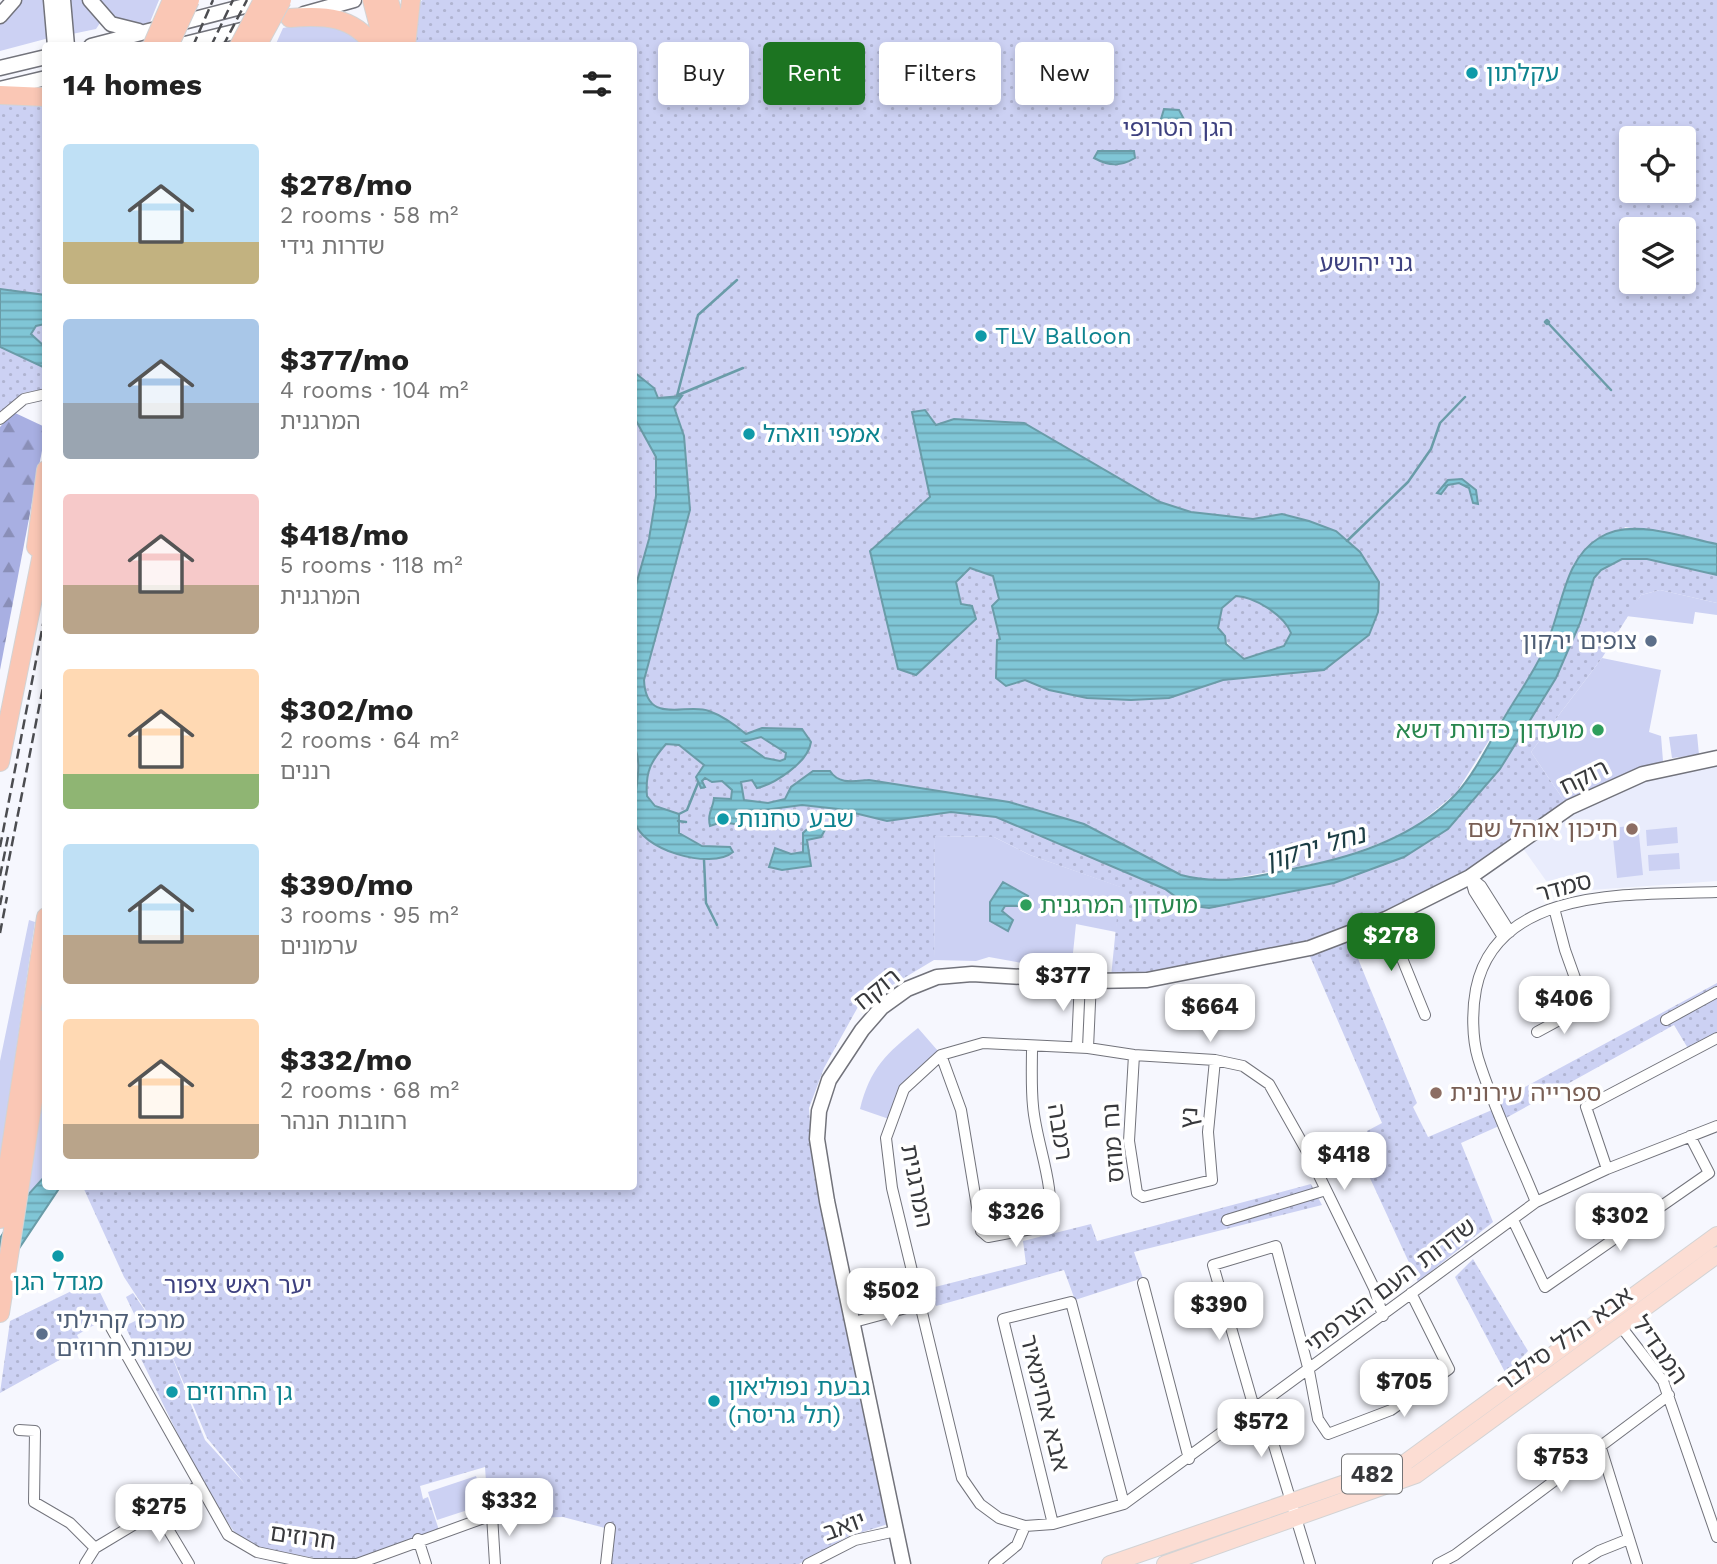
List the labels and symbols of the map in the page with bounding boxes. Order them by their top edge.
place label: עקלתון [1486,59,1559,87]
marker: עקלתון [1464,65,1480,81]
park label: הגן הטרופי [1123,114,1233,142]
park label: גני יהושע [1319,249,1413,277]
place label: TLV Balloon [995,322,1132,350]
marker: TLV Balloon [973,328,989,344]
place label: אמפי וואהל [763,420,880,448]
marker: אמפי וואהל [741,426,757,442]
place label: צופים ירקון [1522,627,1637,655]
marker: צופים ירקון [1643,633,1659,649]
place label: מועדון כדורת דשא [1396,716,1584,744]
marker: מועדון כדורת דשא [1590,722,1606,738]
street label: רוקח [1555,753,1613,801]
place label: שבע טחנות [737,805,854,833]
marker: שבע טחנות [715,811,731,827]
place label: תיכון אוהל שם [1467,815,1618,843]
water label: נחל ירקון [1261,818,1371,876]
marker: תיכון אוהל שם [1624,821,1640,837]
street label: סמדר [1533,866,1595,908]
place label: מועדון המרגנית [1040,891,1198,919]
marker: מועדון המרגנית [1018,897,1034,913]
pin: $278 [1350,914,1432,973]
pin: $377 [1022,954,1104,1013]
street label: רוקח [848,962,906,1016]
pin: $406 [1523,976,1605,1036]
pin: $664 [1169,984,1251,1044]
place label: ספרייה עירונית [1450,1079,1601,1107]
marker: ספרייה עירונית [1428,1085,1444,1101]
street label: רמבה [1042,1102,1078,1162]
street label: נח מוזס [1096,1102,1130,1184]
street label: נץ [1174,1106,1204,1130]
pin: $418 [1303,1132,1385,1192]
street label: המרגנית [895,1142,939,1230]
pin: $326 [975,1190,1057,1249]
pin: $302 [1579,1194,1661,1253]
street label: שדרות העם הצרפתי [1299,1212,1481,1358]
marker: מגדל הגן [50,1248,66,1264]
place label: מגדל הגן [13,1268,103,1296]
pin: $502 [850,1268,932,1328]
park label: יער ראש ציפור [164,1271,312,1299]
street label: אבא הלל סילבר [1492,1281,1638,1397]
pin: $390 [1178,1282,1260,1342]
place label: מרכז קהילתי שכונת חרוזים [56,1306,193,1362]
street label: המבדיל [1626,1310,1694,1390]
marker: מרכז קהילתי שכונת חרוזים [34,1326,50,1342]
street label: אבא אחימאיר [1014,1332,1076,1474]
pin: $705 [1363,1360,1445,1419]
place label: גבעת נפוליאון (תל גריסה) [728,1373,870,1429]
place label: גן החרוזים [186,1378,292,1406]
marker: גן החרוזים [164,1384,180,1400]
marker: גבעת נפוליאון (תל גריסה) [706,1393,722,1409]
pin: $572 [1220,1400,1302,1459]
pin: $753 [1520,1434,1602,1494]
road number: 482 [1342,1455,1402,1494]
pin: $332 [468,1478,550,1538]
pin: $275 [118,1484,200,1544]
street label: יואב [819,1505,869,1547]
street label: חרוזים [268,1519,338,1555]

